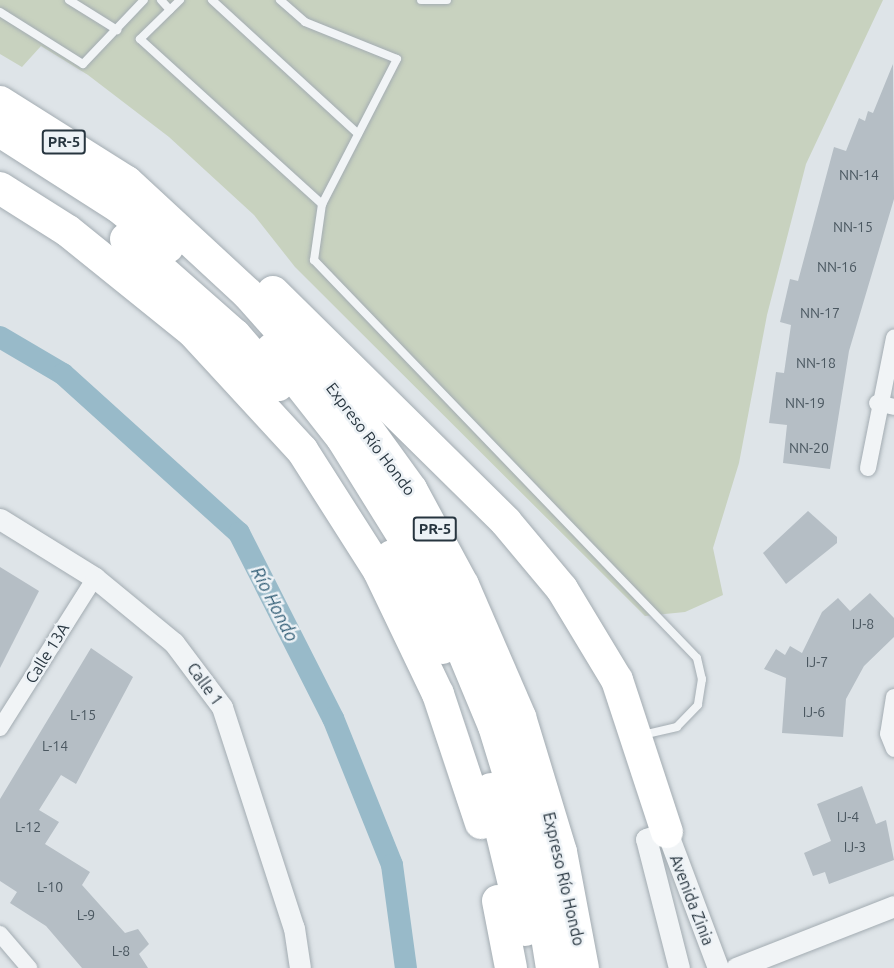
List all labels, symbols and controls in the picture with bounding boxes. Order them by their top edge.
road number: PR-5 [42,130,86,154]
house number: NN-14 [839,167,879,183]
house number: NN-15 [833,219,873,235]
house number: NN-16 [817,259,857,275]
house number: NN-17 [800,305,840,321]
house number: NN-18 [796,355,836,371]
street label: Expreso Río Hondo [322,379,420,499]
house number: NN-19 [785,395,825,411]
house number: NN-20 [789,440,829,456]
road number: PR-5 [412,517,458,541]
water label: Río Hondo [247,563,303,645]
house number: IJ-8 [852,616,874,632]
street label: Calle 13A [21,619,73,687]
house number: IJ-7 [806,654,828,670]
street label: Calle 1 [183,659,227,709]
house number: IJ-6 [803,704,825,720]
house number: L-15 [70,707,96,723]
house number: L-14 [42,738,68,754]
house number: IJ-4 [837,809,859,825]
street label: Expreso Río Hondo [539,810,589,948]
house number: L-12 [15,819,41,835]
house number: IJ-3 [844,839,866,855]
street label: Avenida Zinia [666,852,718,948]
house number: L-10 [37,879,63,895]
house number: L-9 [77,907,95,923]
house number: L-8 [112,943,130,959]

